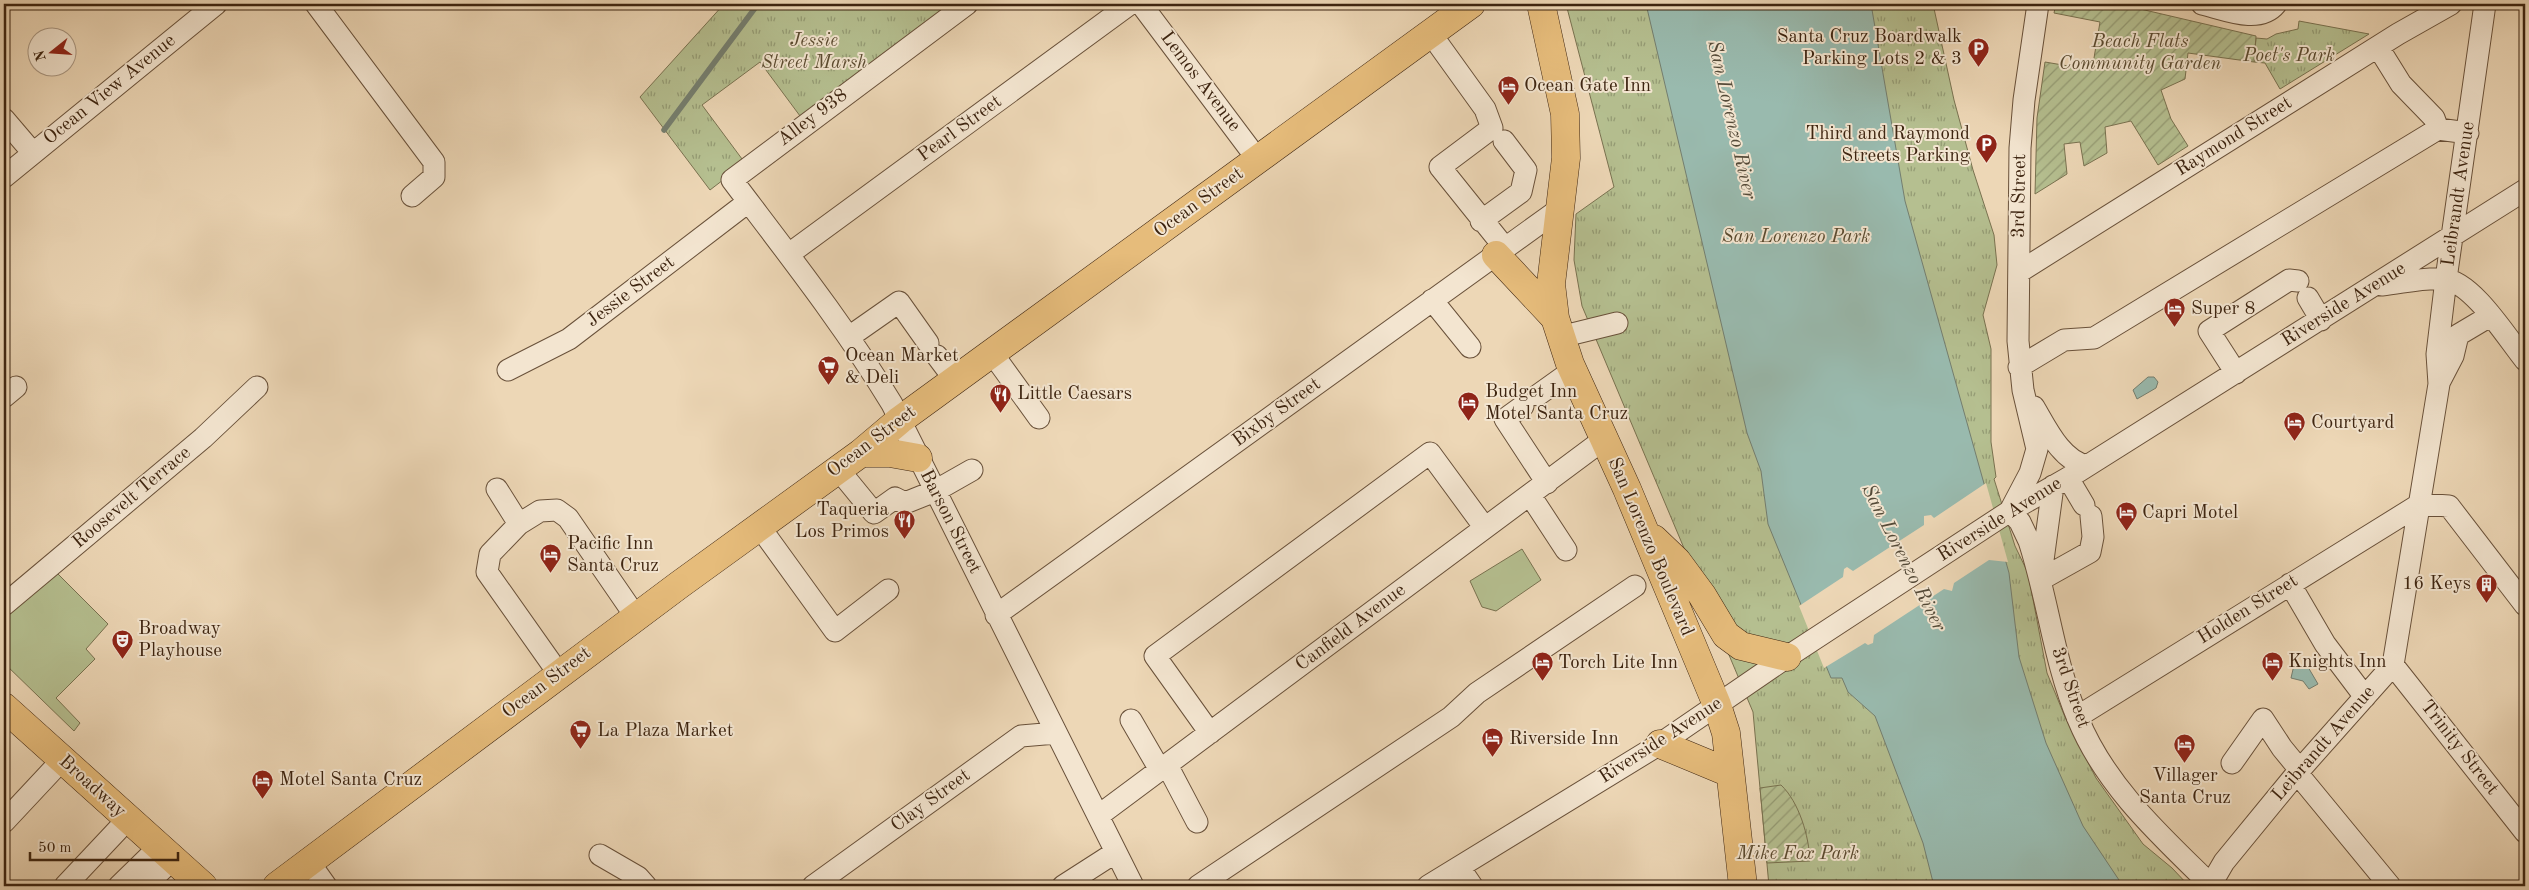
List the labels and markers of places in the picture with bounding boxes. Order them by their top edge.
place label: Santa Cruz Boardwalk Parking Lots 2 & 3 [1777,28,1962,69]
parking icon: Santa Cruz Boardwalk Parking Lots 2 & 3 [1966,36,1990,67]
hotel icon: Ocean Gate Inn [1496,74,1520,105]
place label: Ocean Gate Inn [1524,77,1651,96]
place label: Third and Raymond Streets Parking [1806,125,1971,166]
parking icon: Third and Raymond Streets Parking [1974,133,1998,164]
hotel icon: Super 8 [2163,297,2187,328]
place label: Super 8 [2191,300,2256,319]
place label: Ocean Market & Deli [845,347,959,388]
supermarket icon: Ocean Market & Deli [817,355,841,386]
restaurant icon: Little Caesars [989,382,1013,413]
place label: Budget Inn Motel Santa Cruz [1485,383,1628,424]
place label: Little Caesars [1017,385,1132,404]
hotel icon: Budget Inn Motel Santa Cruz [1457,391,1481,422]
hotel icon: Courtyard [2283,411,2307,442]
place label: Courtyard [2311,414,2394,433]
place label: Taqueria Los Primos [795,501,890,542]
hotel icon: Capri Motel [2114,501,2138,532]
place label: Capri Motel [2142,504,2238,523]
restaurant icon: Taqueria Los Primos [893,509,917,540]
place label: Pacific Inn Santa Cruz [567,535,659,576]
hotel icon: Pacific Inn Santa Cruz [539,543,563,574]
building icon: 16 Keys [2475,572,2499,603]
place label: 16 Keys [2402,575,2471,594]
place label: Broadway Playhouse [138,620,222,661]
theatre icon: Broadway Playhouse [110,628,134,659]
hotel icon: Knights Inn [2260,650,2284,681]
hotel icon: Torch Lite Inn [1530,651,1554,682]
place label: Knights Inn [2288,653,2387,672]
place label: Torch Lite Inn [1558,654,1678,673]
supermarket icon: La Plaza Market [569,719,593,750]
place label: La Plaza Market [597,722,733,741]
hotel icon: Riverside Inn [1481,727,1505,758]
place label: Riverside Inn [1509,730,1619,749]
hotel icon: Villager Santa Cruz [2173,733,2197,764]
place label: Villager Santa Cruz [2139,767,2231,808]
hotel icon: Motel Santa Cruz [251,768,275,799]
place label: Motel Santa Cruz [279,771,422,790]

